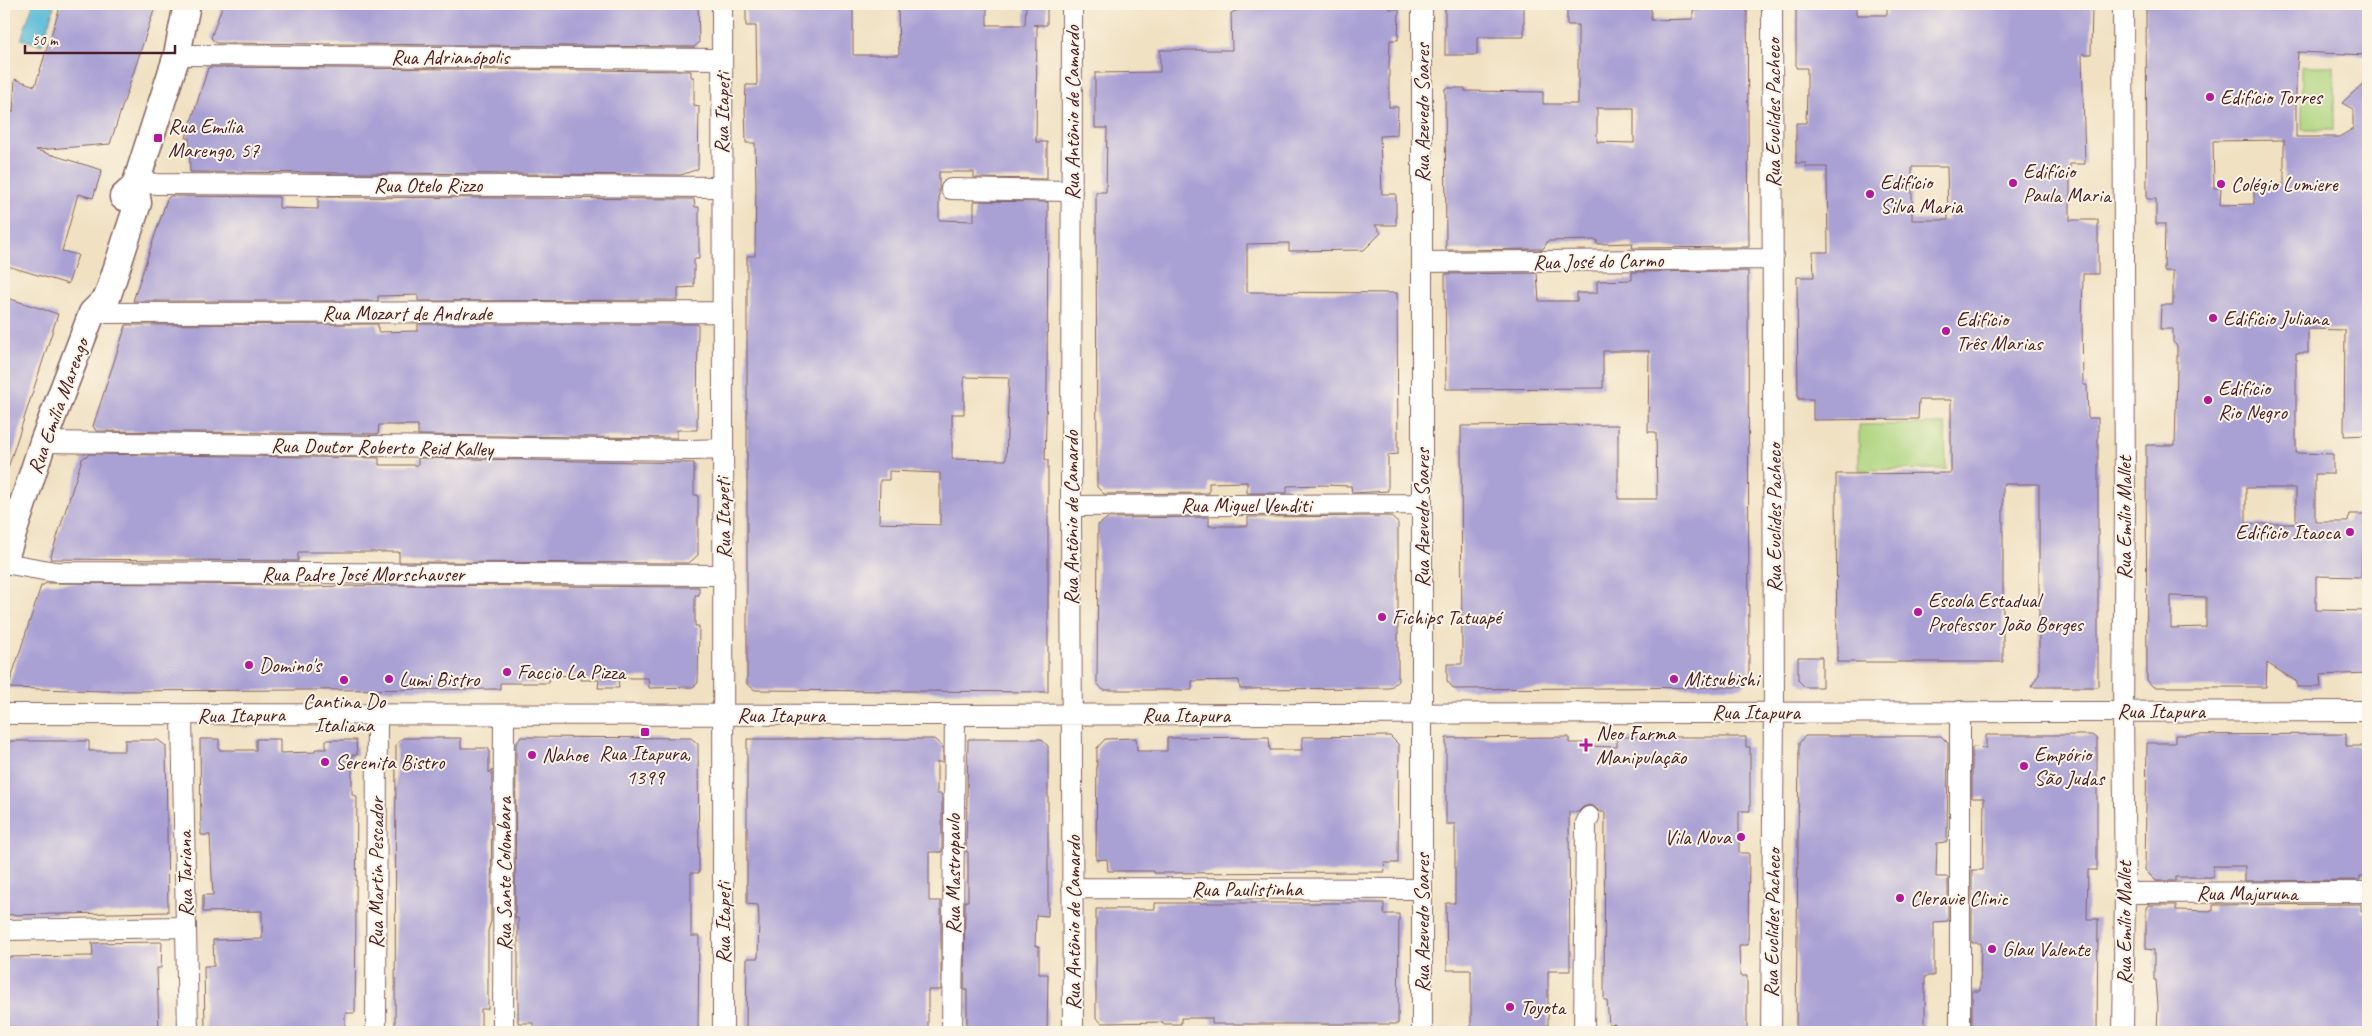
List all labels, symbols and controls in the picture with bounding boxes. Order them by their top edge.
scale bar [25,22,175,54]
street label: Rua Antônio de Camardo [1059,24,1085,200]
text: 50 m [32,31,59,50]
street label: Rua Euclides Pacheco [1760,36,1786,188]
street label: Rua Azevedo Soares [1409,42,1435,183]
street label: Rua Adrianópolis [391,44,511,70]
street label: Rua Itapeti [708,69,736,154]
place label: Edifício Torres [2220,84,2323,110]
marker: Edifício Torres [2204,91,2216,103]
place label: Rua Emília Marengo, 57 [168,113,261,163]
marker: Rua Emília Marengo, 57 [152,132,164,144]
place label: Edifício Paula Maria [2023,158,2113,208]
place label: Edifício Silva Maria [1880,169,1964,219]
place label: Colégio Lumiere [2231,171,2339,197]
street label: Rua Otelo Rizzo [374,172,484,198]
marker: Edifício Paula Maria [2007,177,2019,189]
marker: Colégio Lumiere [2215,178,2227,190]
marker: Edifício Silva Maria [1864,188,1876,200]
street label: Rua José do Carmo [1532,247,1665,275]
street label: Rua Mozart de Andrade [322,300,494,326]
place label: Edifício Juliana [2223,305,2331,331]
place label: Edifício Três Marias [1956,306,2044,356]
marker: Edifício Juliana [2207,312,2219,324]
marker: Edifício Três Marias [1940,325,1952,337]
street label: Rua Emília Marengo [21,332,95,477]
place label: Edifício Rio Negro [2218,375,2288,425]
marker: Edifício Rio Negro [2202,394,2214,406]
street label: Rua Antônio de Camardo [1058,429,1084,605]
street label: Rua Doutor Roberto Reid Kalley [271,432,495,462]
street label: Rua Euclides Pacheco [1761,441,1787,593]
street label: Rua Azevedo Soares [1409,447,1435,588]
street label: Rua Emílio Mallet [2111,454,2137,580]
street label: Rua Itapeti [709,474,737,559]
street label: Rua Miguel Venditi [1181,492,1314,518]
place label: Edifício Itaoca [2235,519,2342,545]
marker: Edifício Itaoca [2344,526,2356,538]
street label: Rua Padre José Morschauser [262,561,466,587]
place label: Escola Estadual Professor João Borges [1928,587,2085,637]
place label: Fichips Tatuapé [1392,604,1504,630]
marker: Escola Estadual Professor João Borges [1912,606,1924,618]
marker: Fichips Tatuapé [1376,611,1388,623]
place label: Domino's [259,652,323,678]
marker: Domino's [243,659,255,671]
place label: Faccio La Pizza [517,659,628,685]
place label: Lumi Bistro [399,666,481,692]
marker: Faccio La Pizza [501,666,513,678]
place label: Mitsubishi [1684,666,1762,692]
marker: Lumi Bistro [383,673,395,685]
marker: Mitsubishi [1668,673,1680,685]
marker: Cantina Do Italiana [338,674,350,686]
place label: Cantina Do Italiana [303,688,387,738]
street label: Rua Itapura [2117,698,2206,724]
street label: Rua Itapura [1712,699,1801,725]
street label: Rua Itapura [197,701,287,729]
street label: Rua Itapura [737,702,826,728]
street label: Rua Itapura [1142,702,1231,728]
place label: Neo Farma Manipulação [1596,720,1688,770]
marker: Rua Itapura, 1399 [639,726,651,738]
marker: Neo Farma Manipulação [1580,739,1592,751]
place label: Rua Itapura, 1399 [599,740,691,790]
place label: Empório São Judas [2034,741,2106,791]
place label: Nahoe [542,742,589,768]
place label: Serenita Bistro [335,749,446,775]
marker: Nahoe [526,749,538,761]
marker: Serenita Bistro [319,756,331,768]
marker: Empório São Judas [2018,760,2030,772]
street label: Rua Martin Pescador [363,795,389,949]
street label: Rua Sante Colombara [491,796,517,951]
street label: Rua Mastropaulo [940,813,966,934]
place label: Vila Nova [1664,824,1733,850]
street label: Rua Tariana [171,828,199,917]
marker: Vila Nova [1735,831,1747,843]
street label: Rua Antônio de Camardo [1060,834,1086,1010]
street label: Rua Euclides Pacheco [1758,846,1786,998]
street label: Rua Azevedo Soares [1409,852,1435,993]
street label: Rua Emílio Mallet [2111,859,2137,985]
street label: Rua Paulistinha [1191,876,1304,902]
street label: Rua Itapeti [710,879,736,964]
street label: Rua Majuruna [2197,880,2300,906]
place label: Cleravie Clinic [1910,885,2009,911]
marker: Cleravie Clinic [1894,892,1906,904]
place label: Glau Valente [2002,936,2091,962]
marker: Glau Valente [1986,943,1998,955]
place label: Toyota [1520,994,1567,1020]
marker: Toyota [1504,1001,1516,1013]

